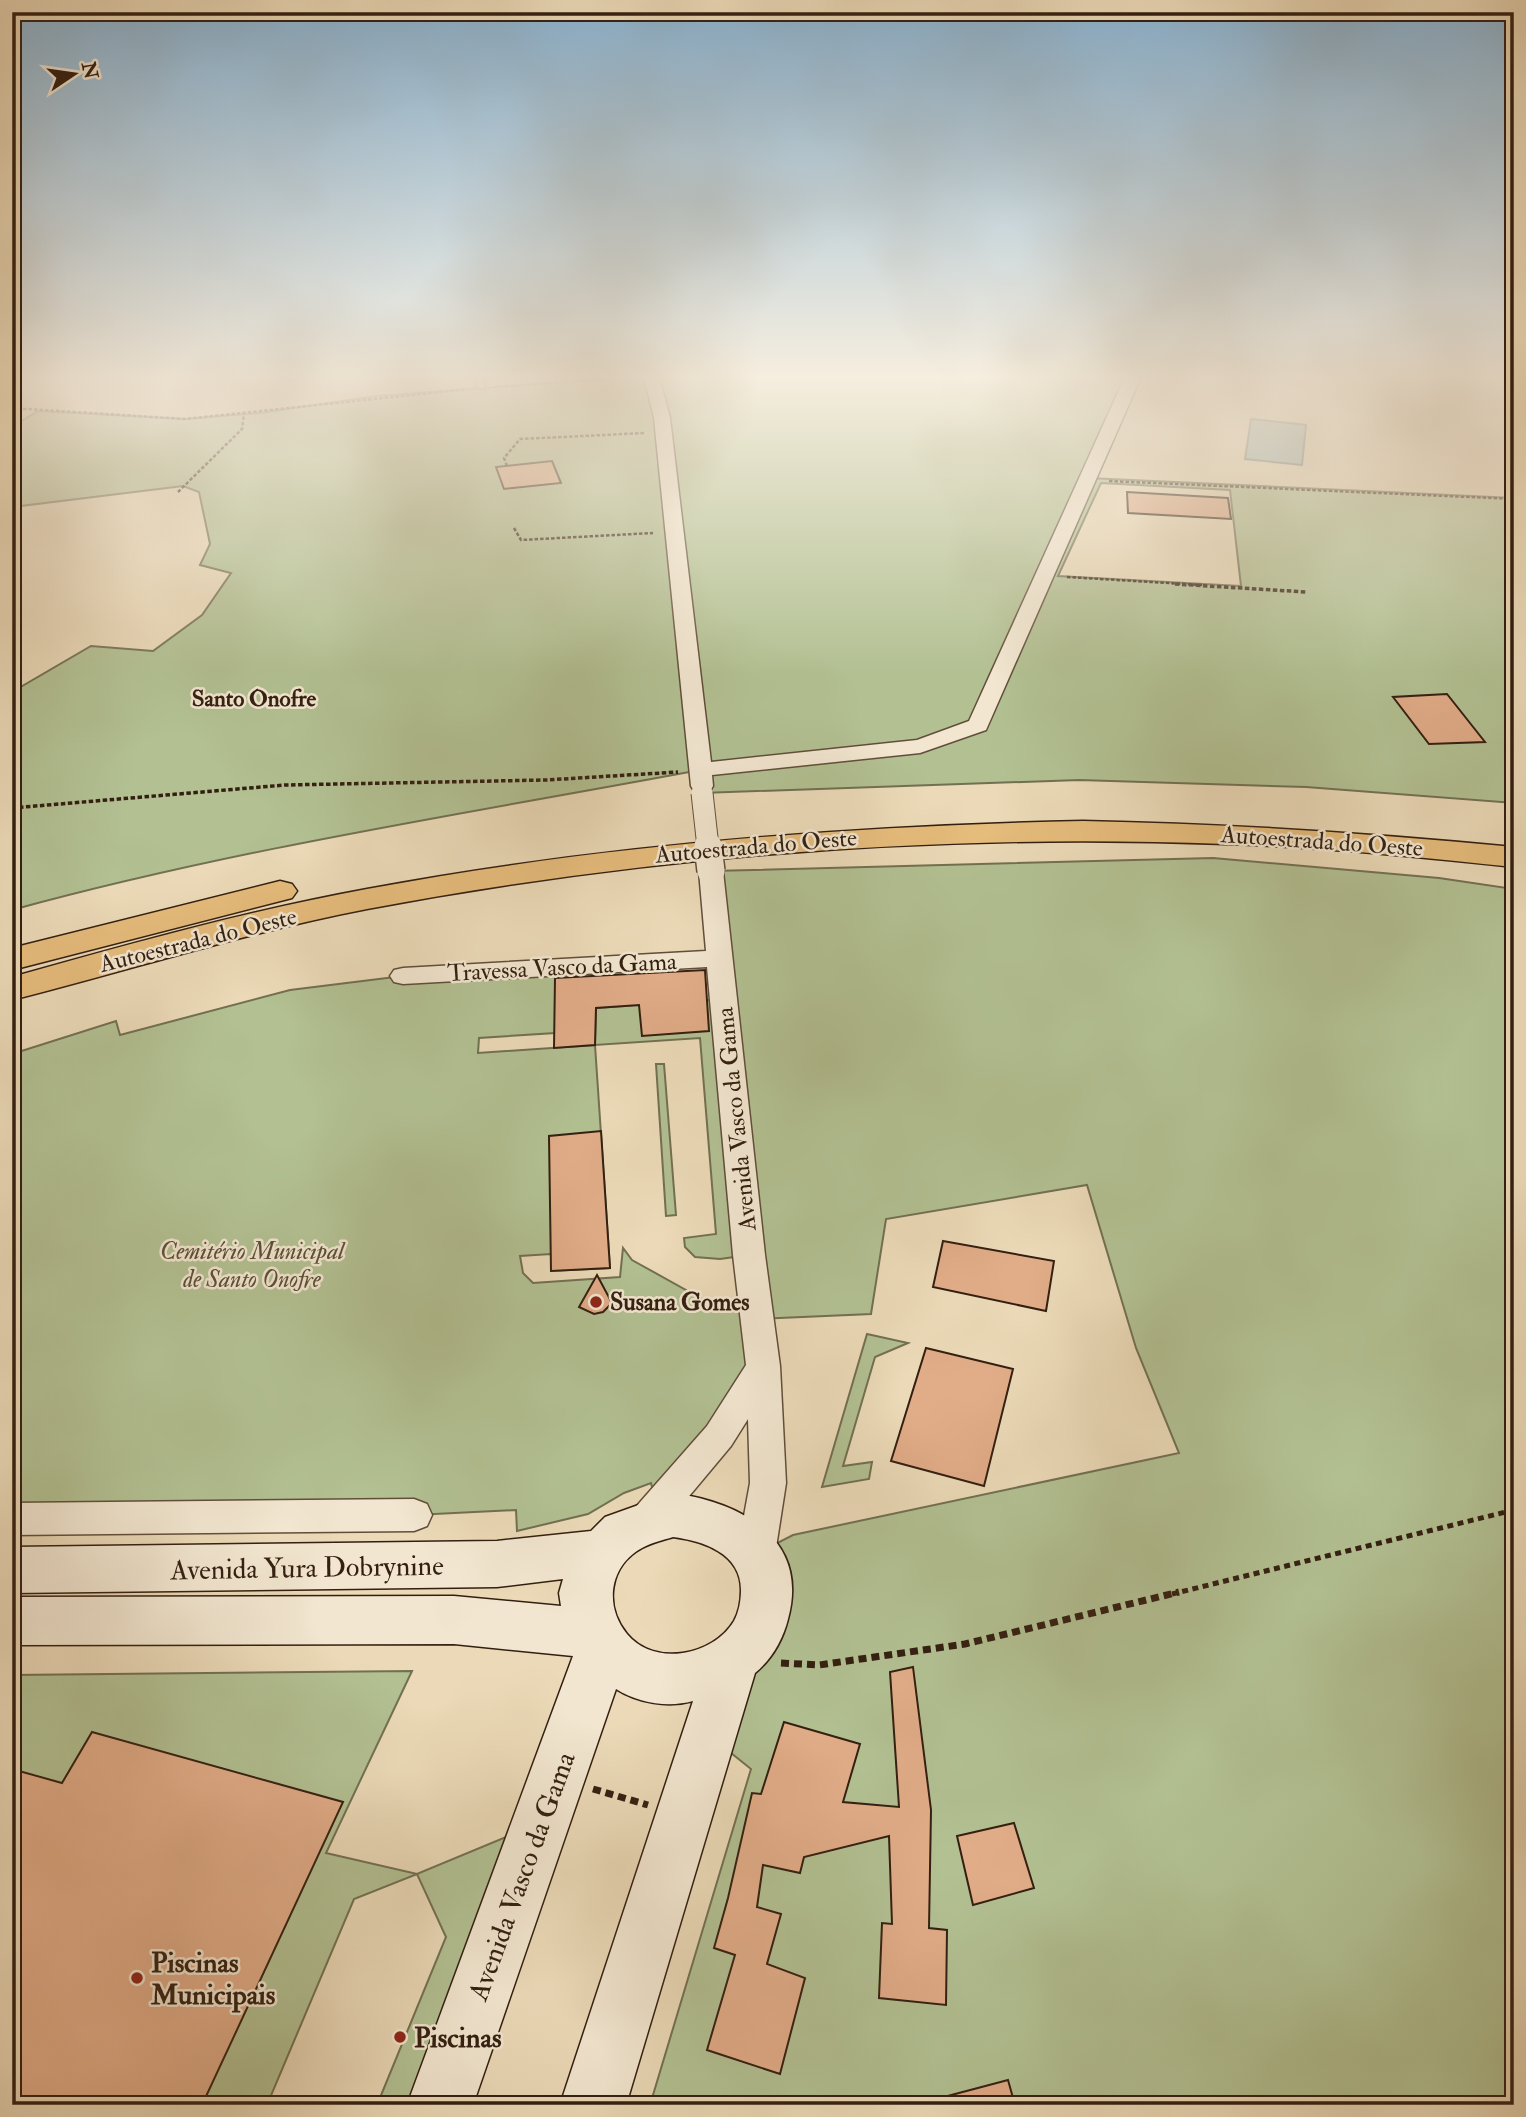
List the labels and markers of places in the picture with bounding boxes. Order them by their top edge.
place label: Susana Gomes [610,1287,750,1318]
marker: Susana Gomes [588,1294,604,1310]
place label: Piscinas Municipais [150,1946,276,2013]
marker: Piscinas Municipais [129,1970,145,1986]
place label: Piscinas [414,2021,502,2056]
marker: Piscinas [392,2029,408,2045]

